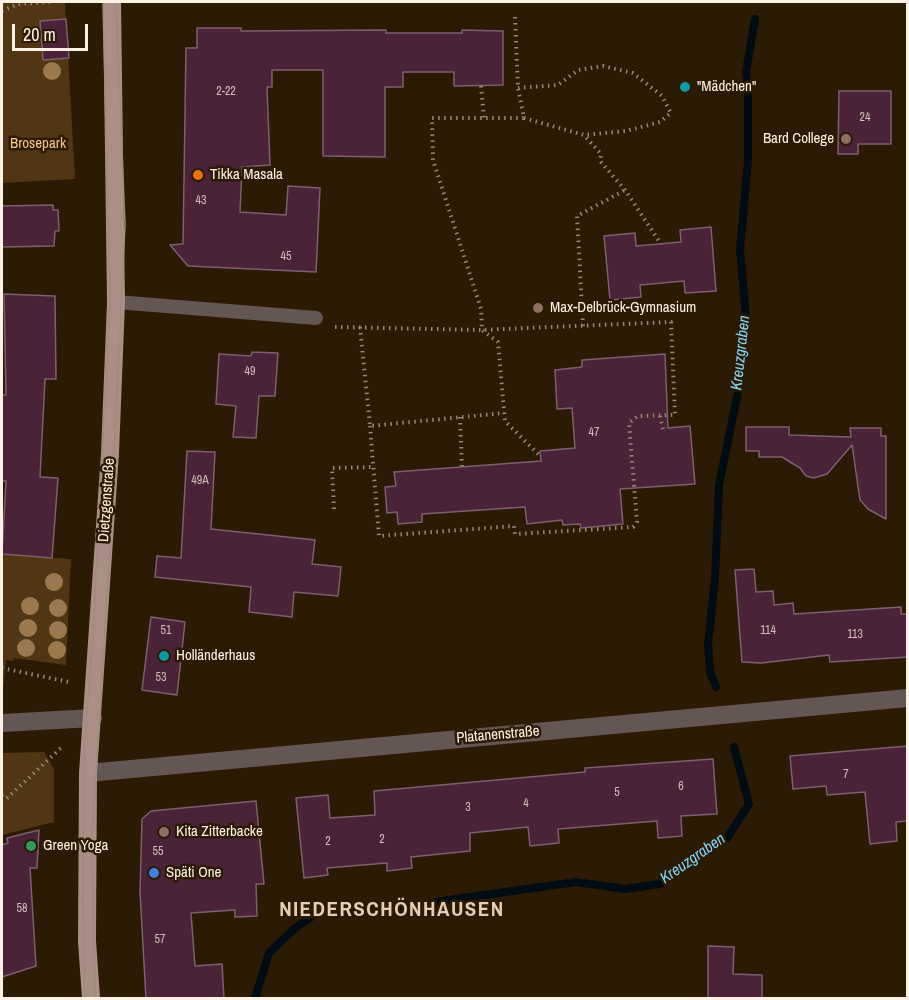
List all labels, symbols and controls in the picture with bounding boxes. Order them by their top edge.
scale bar [15,12,92,50]
text: 20 m [23,22,56,47]
place label: "Mädchen" [697,78,756,96]
marker: "Mädchen" [678,80,692,94]
house number: 2-22 [216,85,236,99]
house number: 24 [860,111,870,125]
place label: Bard College [763,130,834,148]
marker: Bard College [839,132,853,146]
park label: Brosepark [10,135,66,153]
place label: Tikka Masala [210,166,283,184]
marker: Tikka Masala [191,168,205,182]
house number: 43 [196,194,206,208]
house number: 45 [281,250,291,264]
place label: Max-Delbrück-Gymnasium [550,299,696,317]
marker: Max-Delbrück-Gymnasium [531,301,545,315]
water label: Kreuzgraben [728,315,754,391]
house number: 49 [245,365,255,379]
house number: 47 [589,426,599,440]
street label: Dietzgenstraße [95,457,119,543]
house number: 49A [191,474,209,488]
house number: 51 [161,624,171,638]
house number: 114 [760,624,776,638]
house number: 113 [847,628,863,642]
place label: Holländerhaus [176,647,255,665]
marker: Holländerhaus [157,649,171,663]
house number: 53 [156,671,166,685]
street label: Platanenstraße [456,722,540,748]
house number: 7 [843,768,849,782]
house number: 6 [678,780,684,794]
house number: 5 [614,786,620,800]
house number: 4 [523,797,529,811]
house number: 3 [465,801,471,815]
place label: Kita Zitterbacke [176,823,263,841]
marker: Kita Zitterbacke [157,825,171,839]
water label: Kreuzgraben [657,830,729,888]
house number: 2 [379,833,385,847]
house number: 2 [325,835,331,849]
place label: Green Yoga [43,837,108,855]
marker: Green Yoga [24,839,38,853]
house number: 55 [153,845,163,859]
place label: Späti One [166,864,221,882]
marker: Späti One [147,866,161,880]
district label: NIEDERSCHÖNHAUSEN [279,897,505,923]
house number: 58 [17,902,27,916]
house number: 57 [155,933,165,947]

